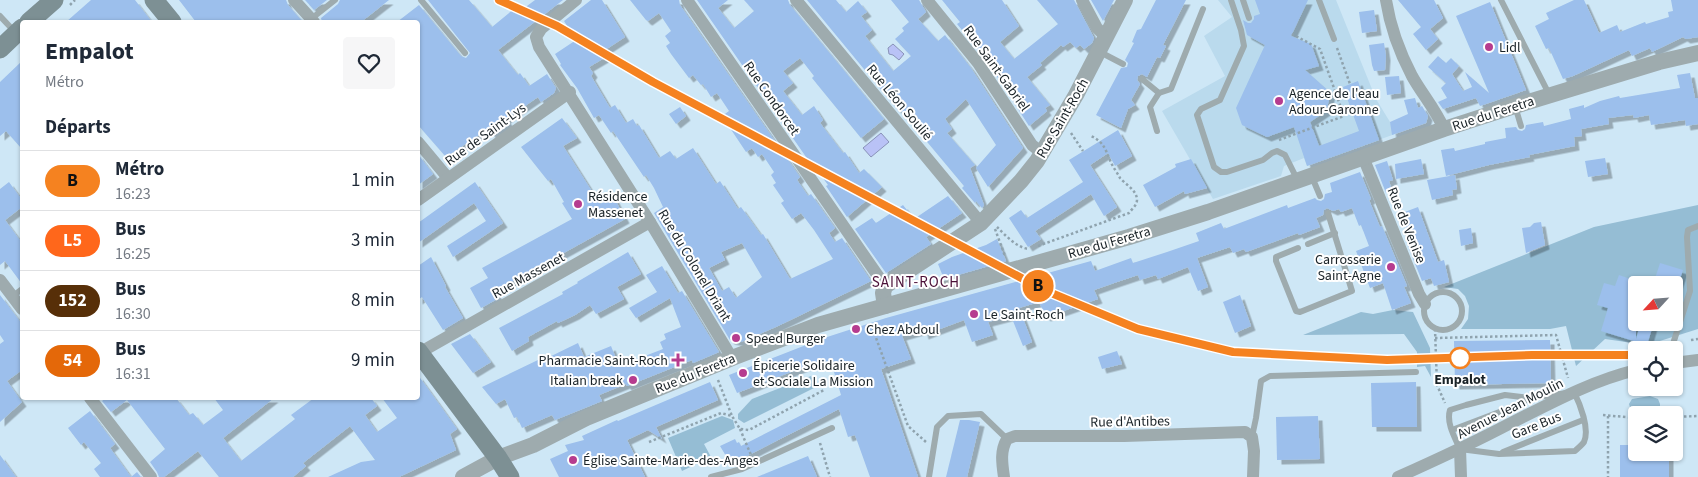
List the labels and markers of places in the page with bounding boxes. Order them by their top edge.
place label: Lidl [1499,38,1521,58]
marker: Lidl [1483,41,1495,53]
place label: Agence de l'eau Adour-Garonne [1289,84,1380,120]
marker: Agence de l'eau Adour-Garonne [1273,95,1285,107]
place label: Résidence Massenet [588,187,648,223]
marker: Résidence Massenet [572,198,584,210]
place label: Carrosserie Saint-Agne [1315,250,1381,286]
marker: Carrosserie Saint-Agne [1385,261,1397,273]
place label: Le Saint-Roch [984,305,1064,325]
marker: Le Saint-Roch [968,308,980,320]
place label: Chez Abdoul [866,320,940,340]
marker: Chez Abdoul [850,323,862,335]
place label: Speed Burger [746,329,825,349]
marker: Speed Burger [730,332,742,344]
marker: Empalot [1449,347,1471,369]
place label: Pharmacie Saint-Roch [539,351,668,371]
marker: Pharmacie Saint-Roch [672,354,684,366]
place label: Épicerie Solidaire et Sociale La Mission [753,356,873,392]
marker: Épicerie Solidaire et Sociale La Mission [737,367,749,379]
place label: Empalot [1434,370,1486,390]
place label: Italian break [550,371,623,391]
marker: Italian break [627,374,639,386]
place label: Église Sainte-Marie-des-Anges [583,451,759,471]
marker: Église Sainte-Marie-des-Anges [567,454,579,466]

